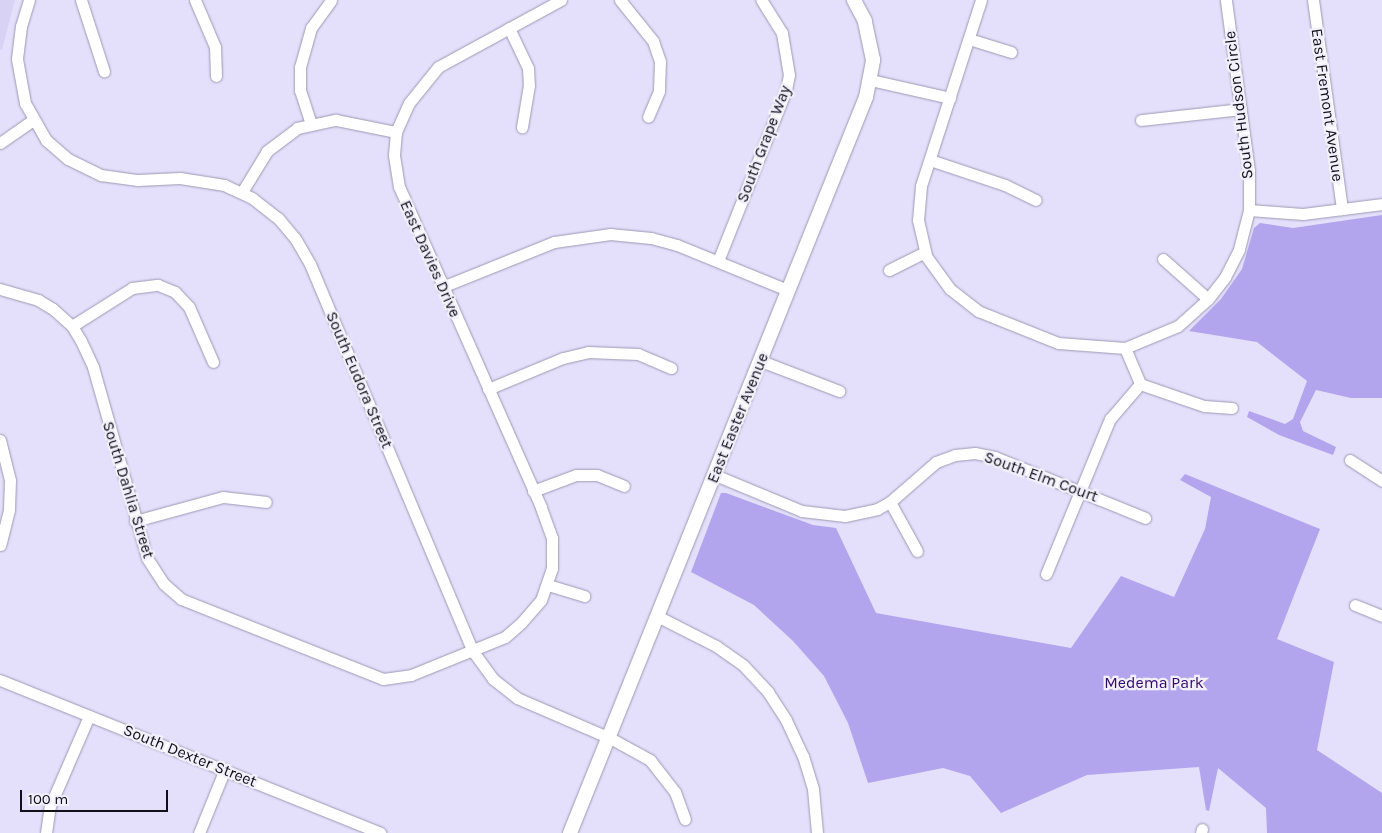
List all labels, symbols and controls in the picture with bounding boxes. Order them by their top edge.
street label: East Fremont Avenue [1307,27,1347,183]
street label: South Hudson Circle [1220,30,1258,180]
street label: South Grape Way [733,83,795,205]
street label: East Davies Drive [396,198,464,320]
street label: South Eudora Street [321,309,397,451]
street label: East Easter Avenue [703,350,773,486]
street label: South Dahlia Street [98,419,158,561]
street label: South Elm Court [981,447,1101,507]
park label: Medema Park [1104,673,1204,693]
street label: South Dexter Street [120,720,260,792]
scale bar [22,780,170,812]
text: 100 m [28,790,68,808]

